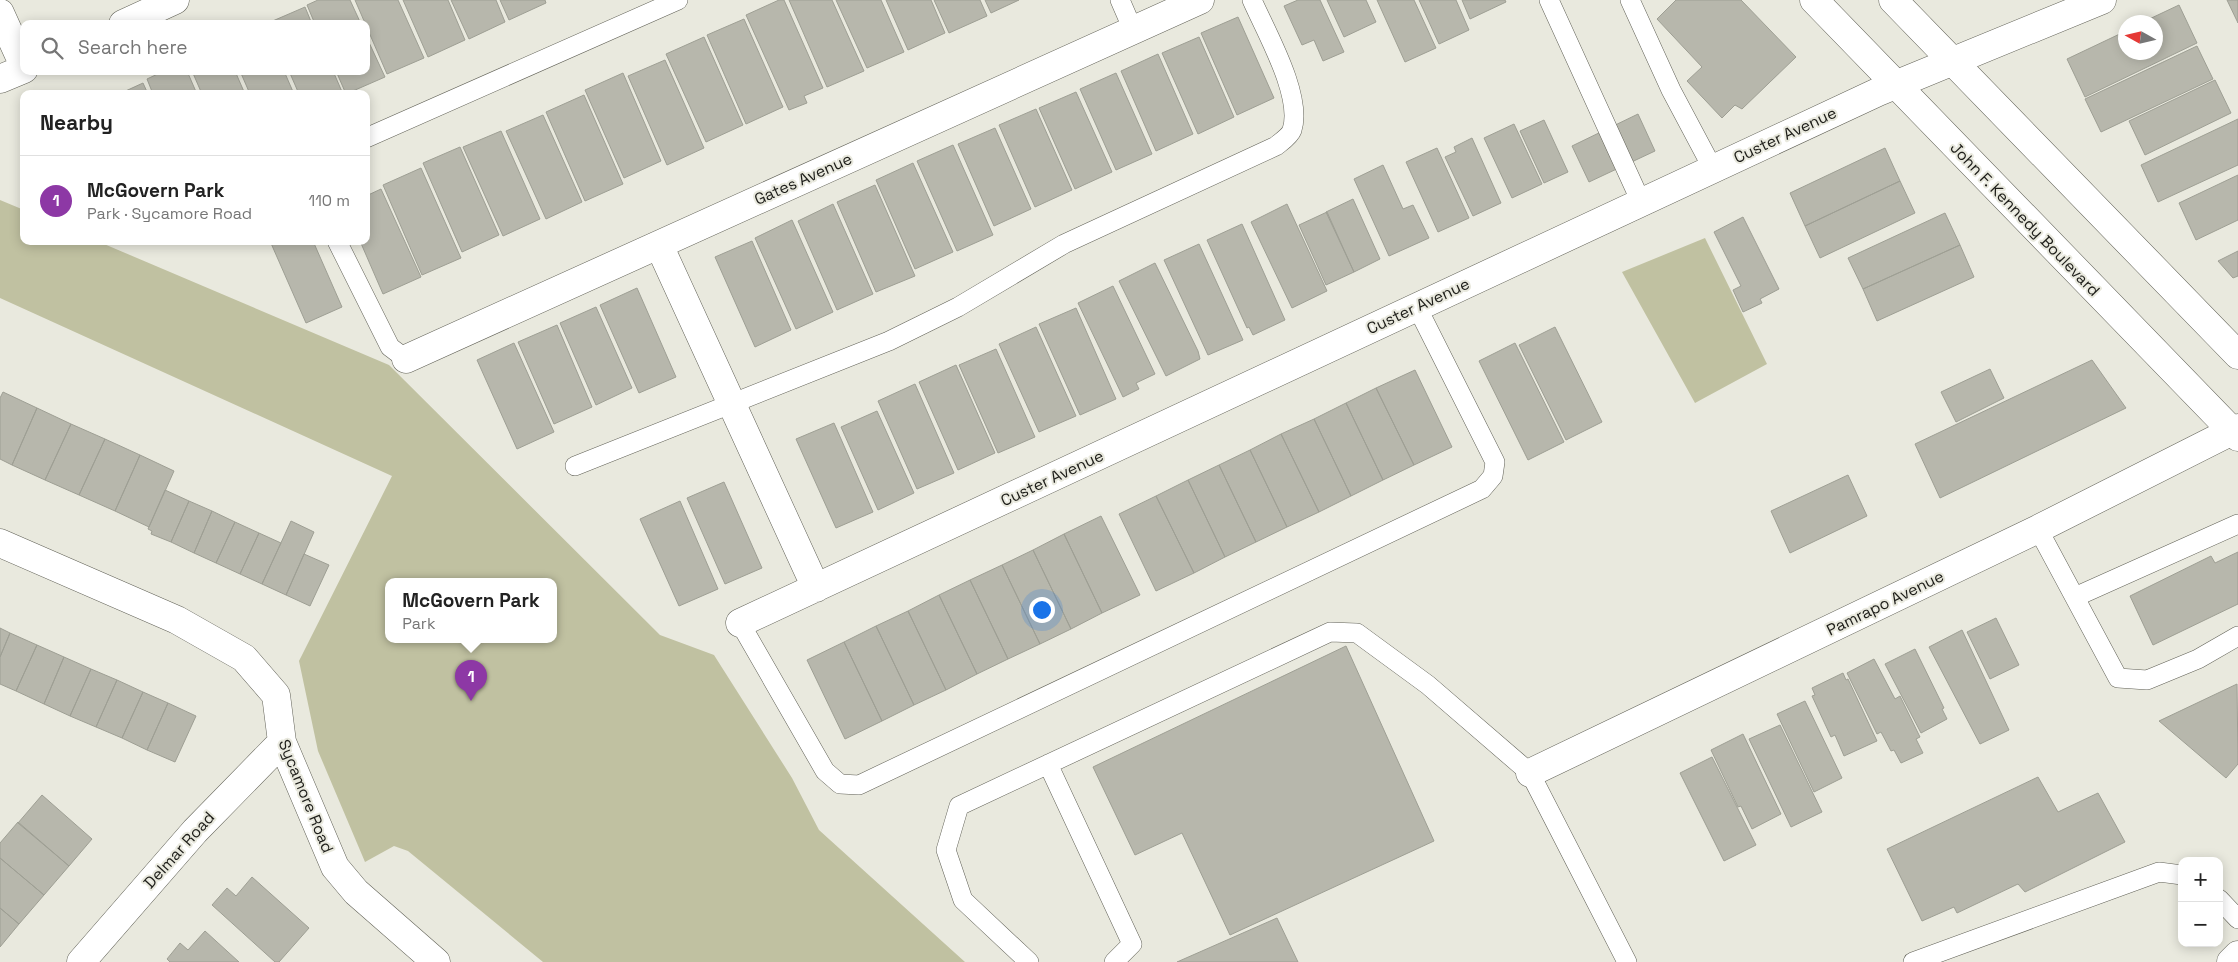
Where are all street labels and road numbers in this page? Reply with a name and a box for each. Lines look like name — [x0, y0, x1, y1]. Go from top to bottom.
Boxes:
street label: Custer Avenue — [1730, 102, 1840, 168]
street label: John F. Kennedy Boulevard — [1946, 137, 2104, 301]
street label: Gates Avenue — [751, 148, 855, 210]
street label: Custer Avenue — [1363, 273, 1473, 339]
street label: Custer Avenue — [997, 445, 1107, 511]
street label: Pamrapo Avenue — [1823, 566, 1947, 640]
street label: Sycamore Road — [274, 736, 338, 856]
street label: Delmar Road — [139, 807, 219, 893]

